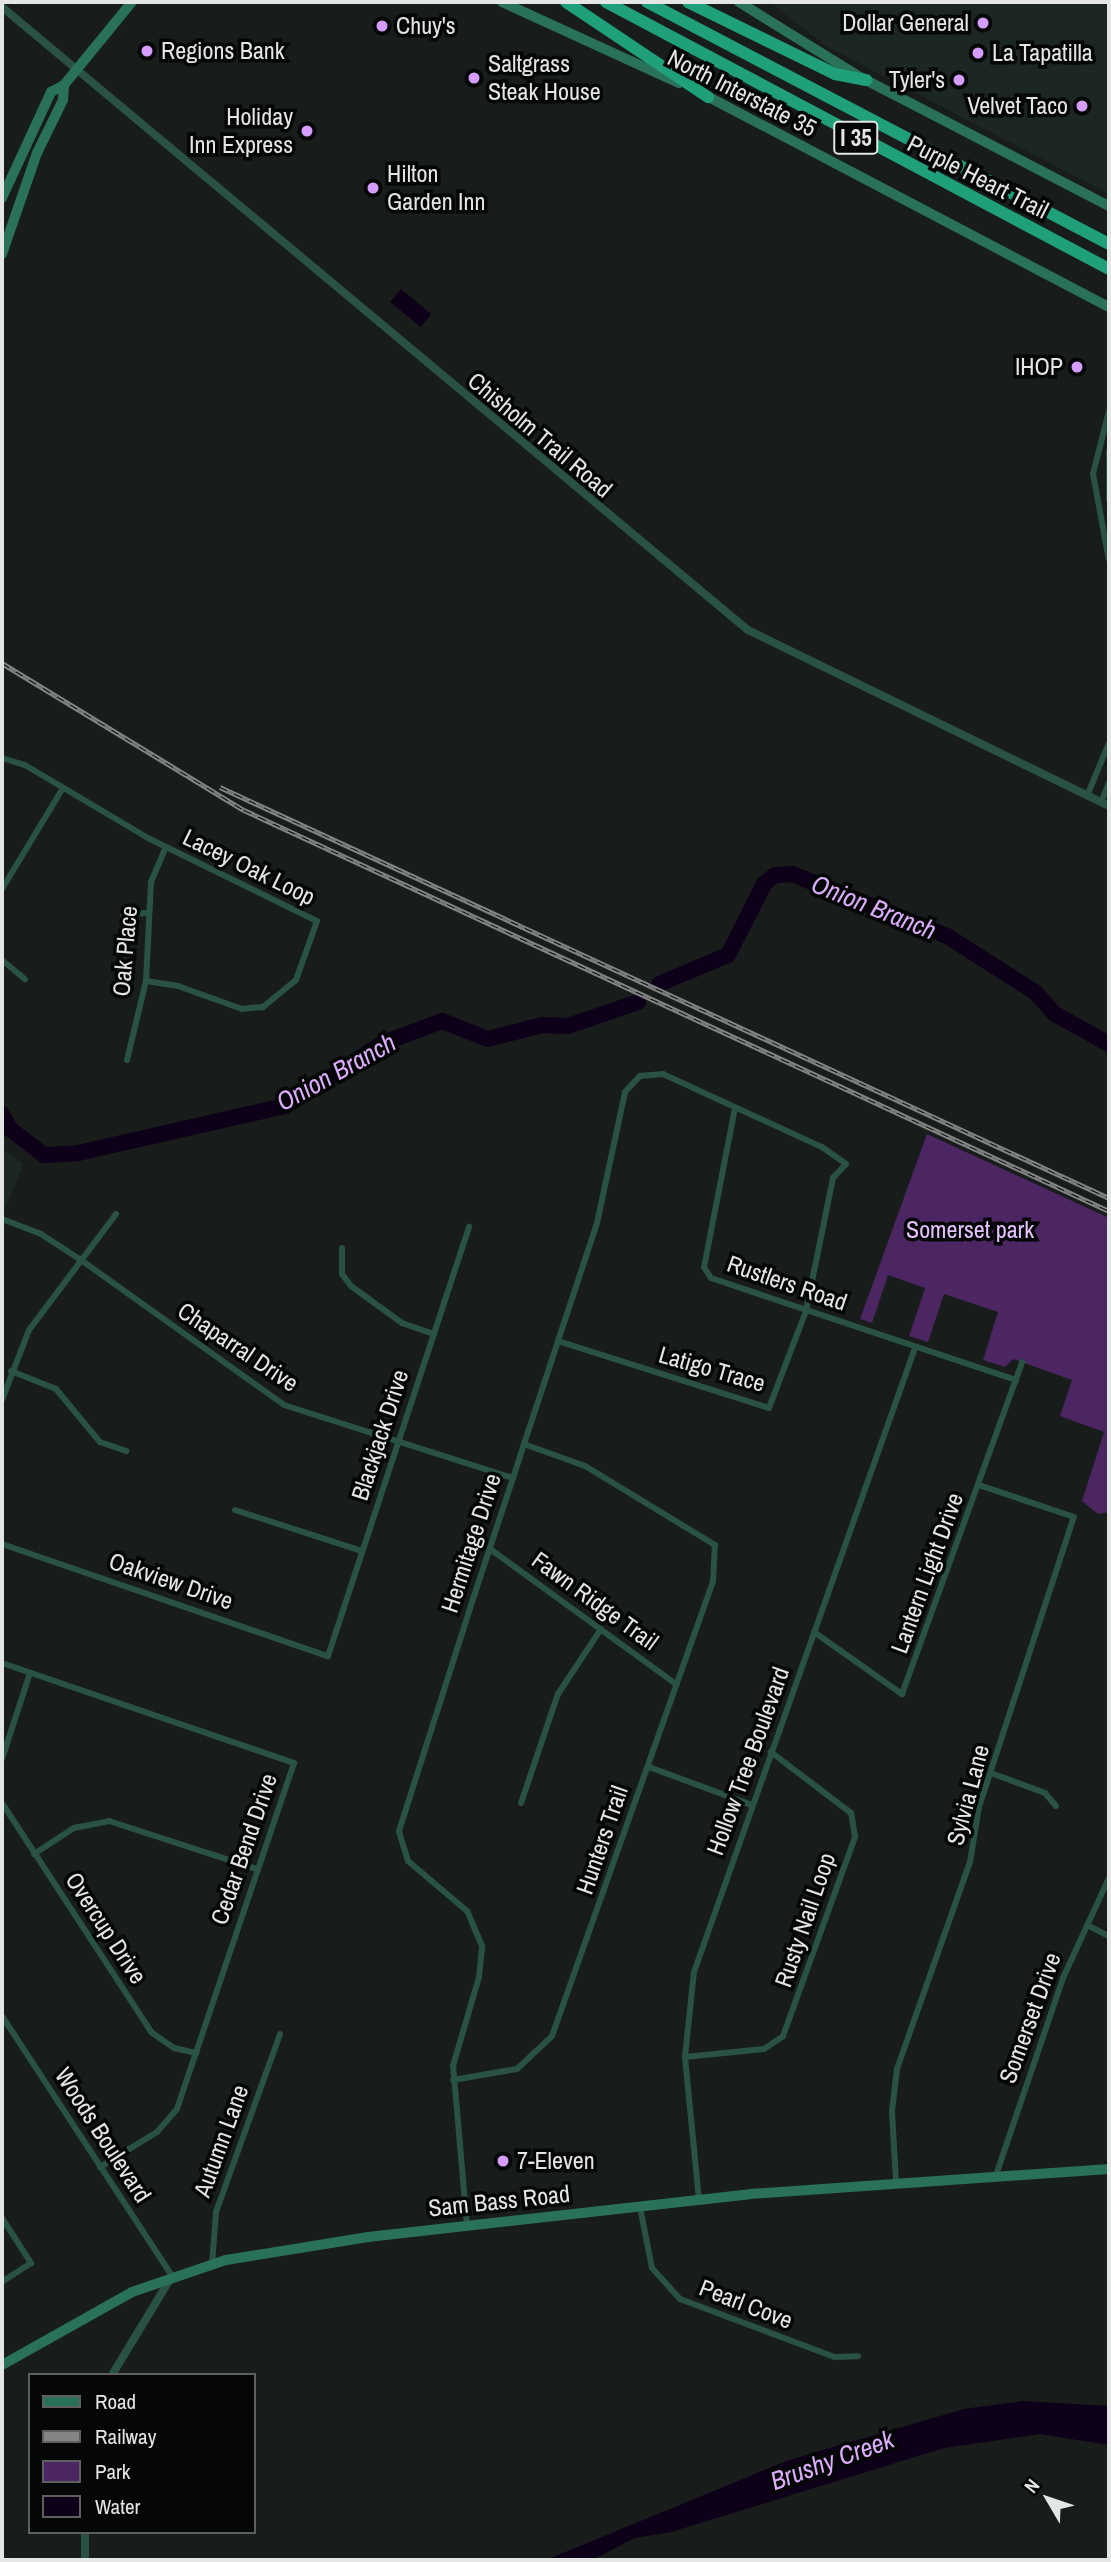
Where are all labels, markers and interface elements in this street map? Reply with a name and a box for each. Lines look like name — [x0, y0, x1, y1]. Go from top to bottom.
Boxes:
place label: Dollar General — [842, 9, 969, 37]
place label: Chuy's — [396, 12, 456, 40]
marker: Dollar General — [975, 15, 991, 31]
marker: Chuy's — [374, 18, 390, 34]
place label: Regions Bank — [161, 37, 285, 65]
place label: La Tapatilla — [992, 39, 1093, 67]
marker: Regions Bank — [139, 43, 155, 59]
street label: North Interstate 35 — [663, 43, 821, 143]
marker: La Tapatilla — [970, 45, 986, 61]
place label: Saltgrass Steak House — [488, 50, 601, 106]
place label: Tyler's — [889, 66, 945, 94]
marker: Saltgrass Steak House — [466, 70, 482, 86]
marker: Tyler's — [951, 72, 967, 88]
place label: Velvet Taco — [967, 92, 1068, 120]
marker: Velvet Taco — [1074, 98, 1090, 114]
place label: Holiday Inn Express — [189, 103, 293, 159]
road number: I 35 — [833, 119, 879, 158]
marker: Holiday Inn Express — [299, 123, 315, 139]
street label: Purple Heart Trail — [903, 129, 1053, 225]
place label: Hilton Garden Inn — [387, 160, 485, 216]
marker: Hilton Garden Inn — [365, 180, 381, 196]
place label: IHOP — [1015, 353, 1063, 381]
marker: IHOP — [1069, 359, 1085, 375]
street label: Chisholm Trail Road — [462, 366, 618, 504]
street label: Lacey Oak Loop — [178, 823, 320, 911]
water label: Onion Branch — [807, 868, 941, 946]
street label: Oak Place — [107, 905, 143, 997]
water label: Onion Branch — [271, 1026, 401, 1118]
park label: Somerset park — [906, 1216, 1034, 1244]
street label: Rustlers Road — [723, 1249, 851, 1317]
street label: Chaparral Drive — [172, 1296, 304, 1398]
street label: Latigo Trace — [655, 1340, 769, 1398]
street label: Blackjack Drive — [345, 1366, 415, 1504]
street label: Hermitage Drive — [435, 1470, 507, 1616]
street label: Lantern Light Drive — [885, 1489, 969, 1657]
street label: Fawn Ridge Trail — [526, 1545, 664, 1657]
street label: Oakview Drive — [105, 1546, 237, 1616]
street label: Hollow Tree Boulevard — [701, 1663, 795, 1859]
street label: Sylvia Lane — [941, 1742, 995, 1848]
street label: Cedar Bend Drive — [205, 1770, 283, 1928]
street label: Hunters Trail — [570, 1782, 634, 1898]
street label: Rusty Nail Loop — [769, 1849, 841, 1991]
street label: Overcup Drive — [59, 1867, 153, 1989]
street label: Somerset Drive — [993, 1949, 1067, 2087]
street label: Woods Boulevard — [49, 2062, 157, 2208]
street label: Autumn Lane — [187, 2081, 255, 2201]
place label: 7-Eleven — [517, 2147, 595, 2175]
marker: 7-Eleven — [495, 2153, 511, 2169]
street label: Sam Bass Road — [427, 2179, 571, 2223]
street label: Pearl Cove — [695, 2273, 797, 2335]
legend — [28, 2373, 256, 2534]
text: Road — [95, 2387, 136, 2416]
text: Railway — [95, 2422, 156, 2451]
water label: Brushy Creek — [766, 2423, 898, 2497]
text: Park — [95, 2457, 130, 2486]
north arrow — [1013, 2464, 1083, 2534]
text: N — [1018, 2473, 1045, 2498]
text: Water — [95, 2492, 140, 2521]

